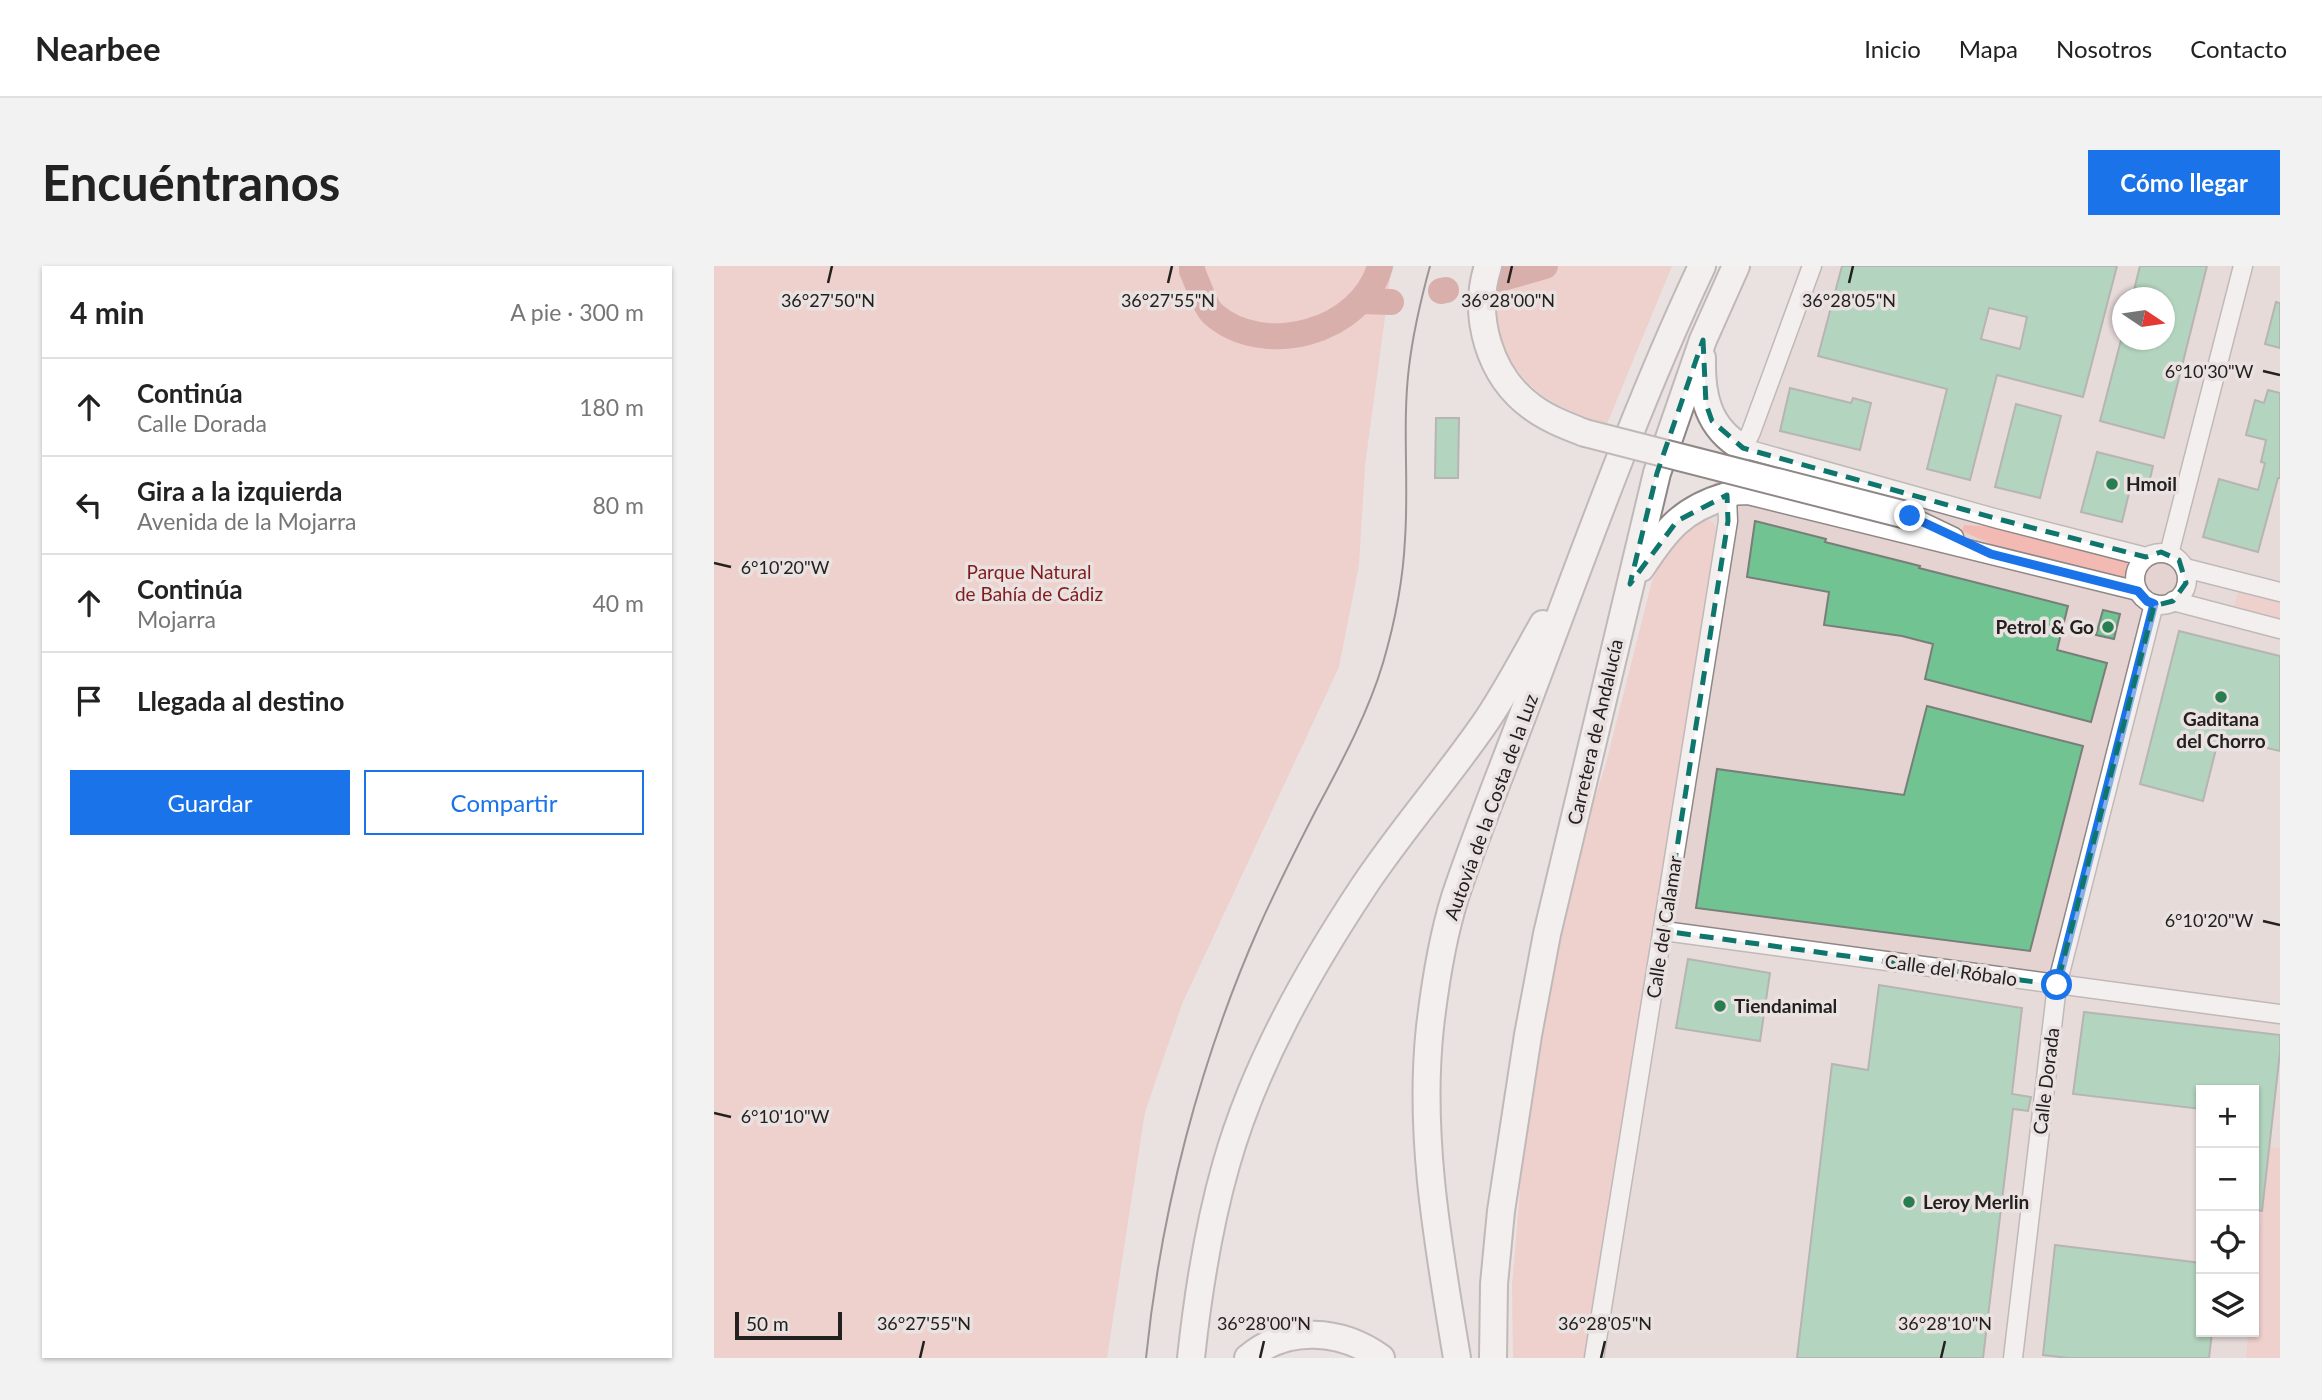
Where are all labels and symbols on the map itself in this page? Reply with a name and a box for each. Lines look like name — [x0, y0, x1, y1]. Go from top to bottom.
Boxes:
north arrow — [2112, 287, 2175, 350]
text: 36°27'50"N — [781, 289, 875, 311]
text: 36°27'55"N — [1121, 289, 1215, 311]
text: 36°28'00"N — [1461, 289, 1555, 311]
text: 36°28'05"N — [1802, 289, 1896, 311]
text: 6°10'30"W — [2165, 360, 2254, 382]
place label: Hmoil — [2126, 472, 2177, 495]
marker: Hmoil — [2104, 476, 2120, 492]
route end — [1894, 500, 1925, 531]
text: 6°10'20"W — [741, 556, 830, 578]
park label: Parque Natural de Bahía de Cádiz — [955, 560, 1103, 605]
place label: Petrol & Go — [1996, 615, 2094, 638]
marker: Petrol & Go — [2100, 619, 2116, 635]
street label: Carretera de Andalucía — [1562, 637, 1627, 827]
marker: Gaditana del Chorro — [2213, 689, 2229, 705]
street label: Autovía de la Costa de la Luz — [1439, 691, 1542, 923]
place label: Gaditana del Chorro — [2176, 707, 2266, 752]
street label: Calle del Calamar — [1641, 854, 1686, 1000]
text: 6°10'20"W — [2165, 909, 2254, 931]
street label: Calle del Róbalo — [1883, 949, 2019, 990]
route start — [2041, 969, 2072, 1000]
place label: Tiendanimal — [1734, 994, 1837, 1017]
marker: Tiendanimal — [1712, 998, 1728, 1014]
street label: Calle Dorada — [2028, 1026, 2063, 1136]
text: 6°10'10"W — [741, 1105, 830, 1127]
place label: Leroy Merlin — [1923, 1190, 2029, 1213]
marker: Leroy Merlin — [1901, 1194, 1917, 1210]
scale bar — [735, 1309, 842, 1341]
text: 36°27'55"N — [877, 1312, 971, 1334]
text: 36°28'00"N — [1217, 1312, 1311, 1334]
text: 36°28'05"N — [1558, 1312, 1652, 1334]
text: 36°28'10"N — [1898, 1312, 1992, 1334]

